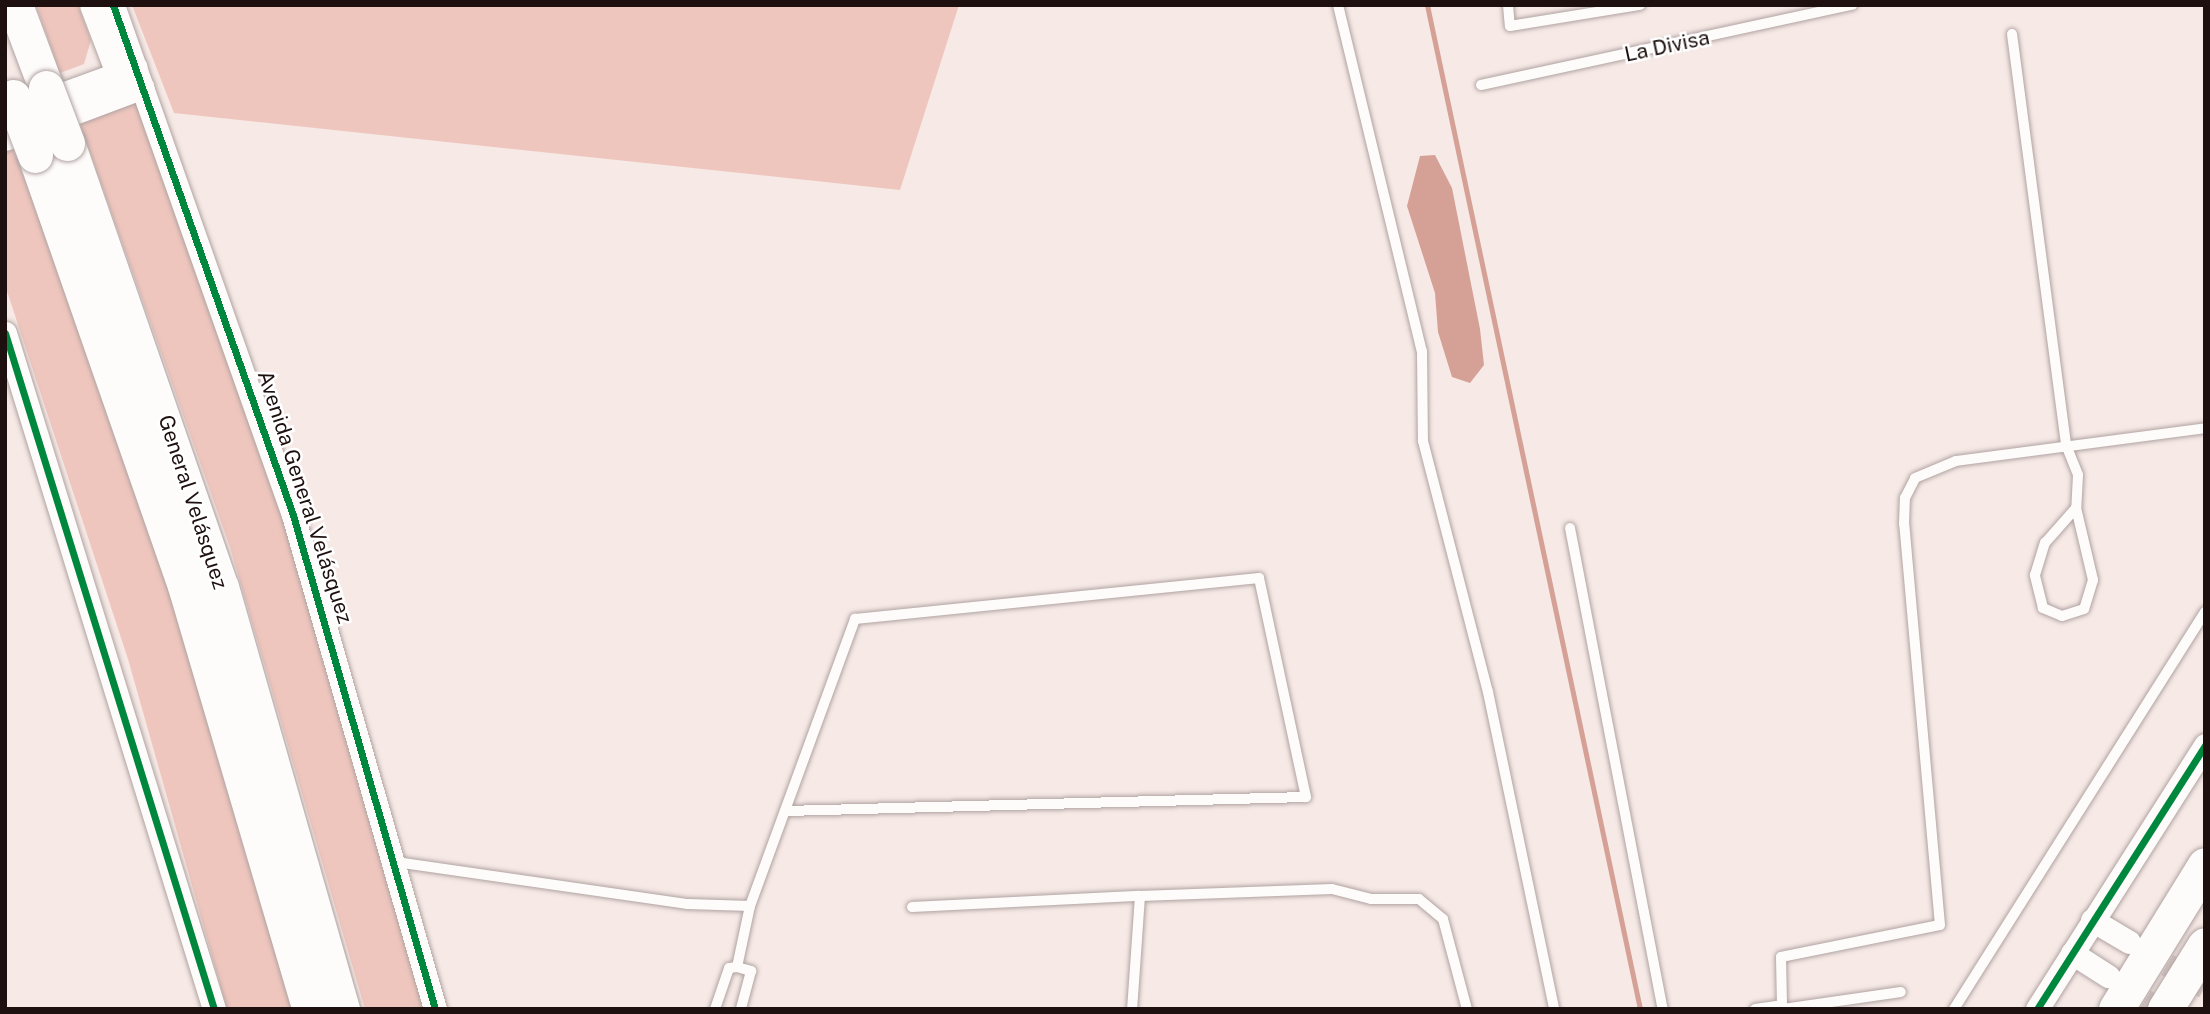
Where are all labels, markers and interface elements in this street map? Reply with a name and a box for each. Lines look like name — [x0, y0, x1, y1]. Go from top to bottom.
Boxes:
street label: La Divisa — [1622, 25, 1712, 67]
street label: Avenida General Velásquez — [252, 367, 358, 627]
street label: General Velásquez — [153, 412, 233, 592]

